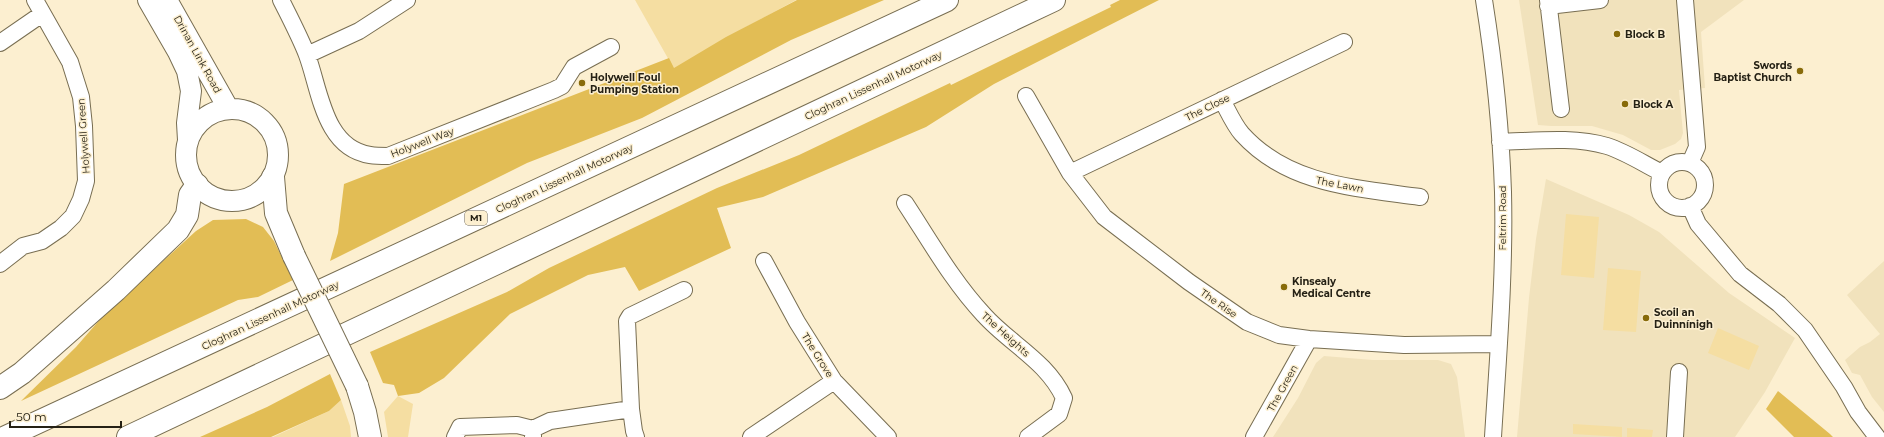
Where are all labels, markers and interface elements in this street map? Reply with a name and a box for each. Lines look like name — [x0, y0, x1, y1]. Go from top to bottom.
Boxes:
street label: Drinan Link Road — [171, 13, 224, 95]
place label: Block B — [1625, 28, 1665, 41]
marker: Block B — [1612, 29, 1622, 39]
street label: Cloghran Lissenhall Motorway — [802, 48, 945, 123]
place label: Swords Baptist Church — [1713, 59, 1793, 84]
marker: Swords Baptist Church — [1795, 66, 1805, 76]
place label: Holywell Foul Pumping Station — [590, 71, 679, 96]
marker: Holywell Foul Pumping Station — [577, 78, 587, 88]
street label: The Close — [1183, 91, 1232, 124]
street label: Holywell Green — [74, 98, 93, 174]
place label: Block A — [1633, 98, 1673, 111]
marker: Block A — [1620, 99, 1630, 109]
street label: Holywell Way — [389, 124, 456, 161]
street label: Cloghran Lissenhall Motorway — [493, 141, 636, 216]
street label: The Lawn — [1315, 173, 1365, 195]
street label: Feltrim Road — [1496, 186, 1509, 250]
road number: M1 — [465, 211, 487, 225]
place label: Kinsealy Medical Centre — [1292, 275, 1371, 300]
street label: Cloghran Lissenhall Motorway — [199, 278, 342, 353]
marker: Kinsealy Medical Centre — [1279, 282, 1289, 292]
street label: The Rise — [1198, 286, 1240, 321]
place label: Scoil an Duinnínigh — [1654, 306, 1713, 331]
street label: The Heights — [979, 309, 1033, 360]
marker: Scoil an Duinnínigh — [1641, 313, 1651, 323]
street label: The Grove — [799, 331, 836, 380]
street label: The Green — [1264, 363, 1301, 414]
scale bar — [10, 403, 121, 429]
text: 50 m — [16, 409, 47, 424]

